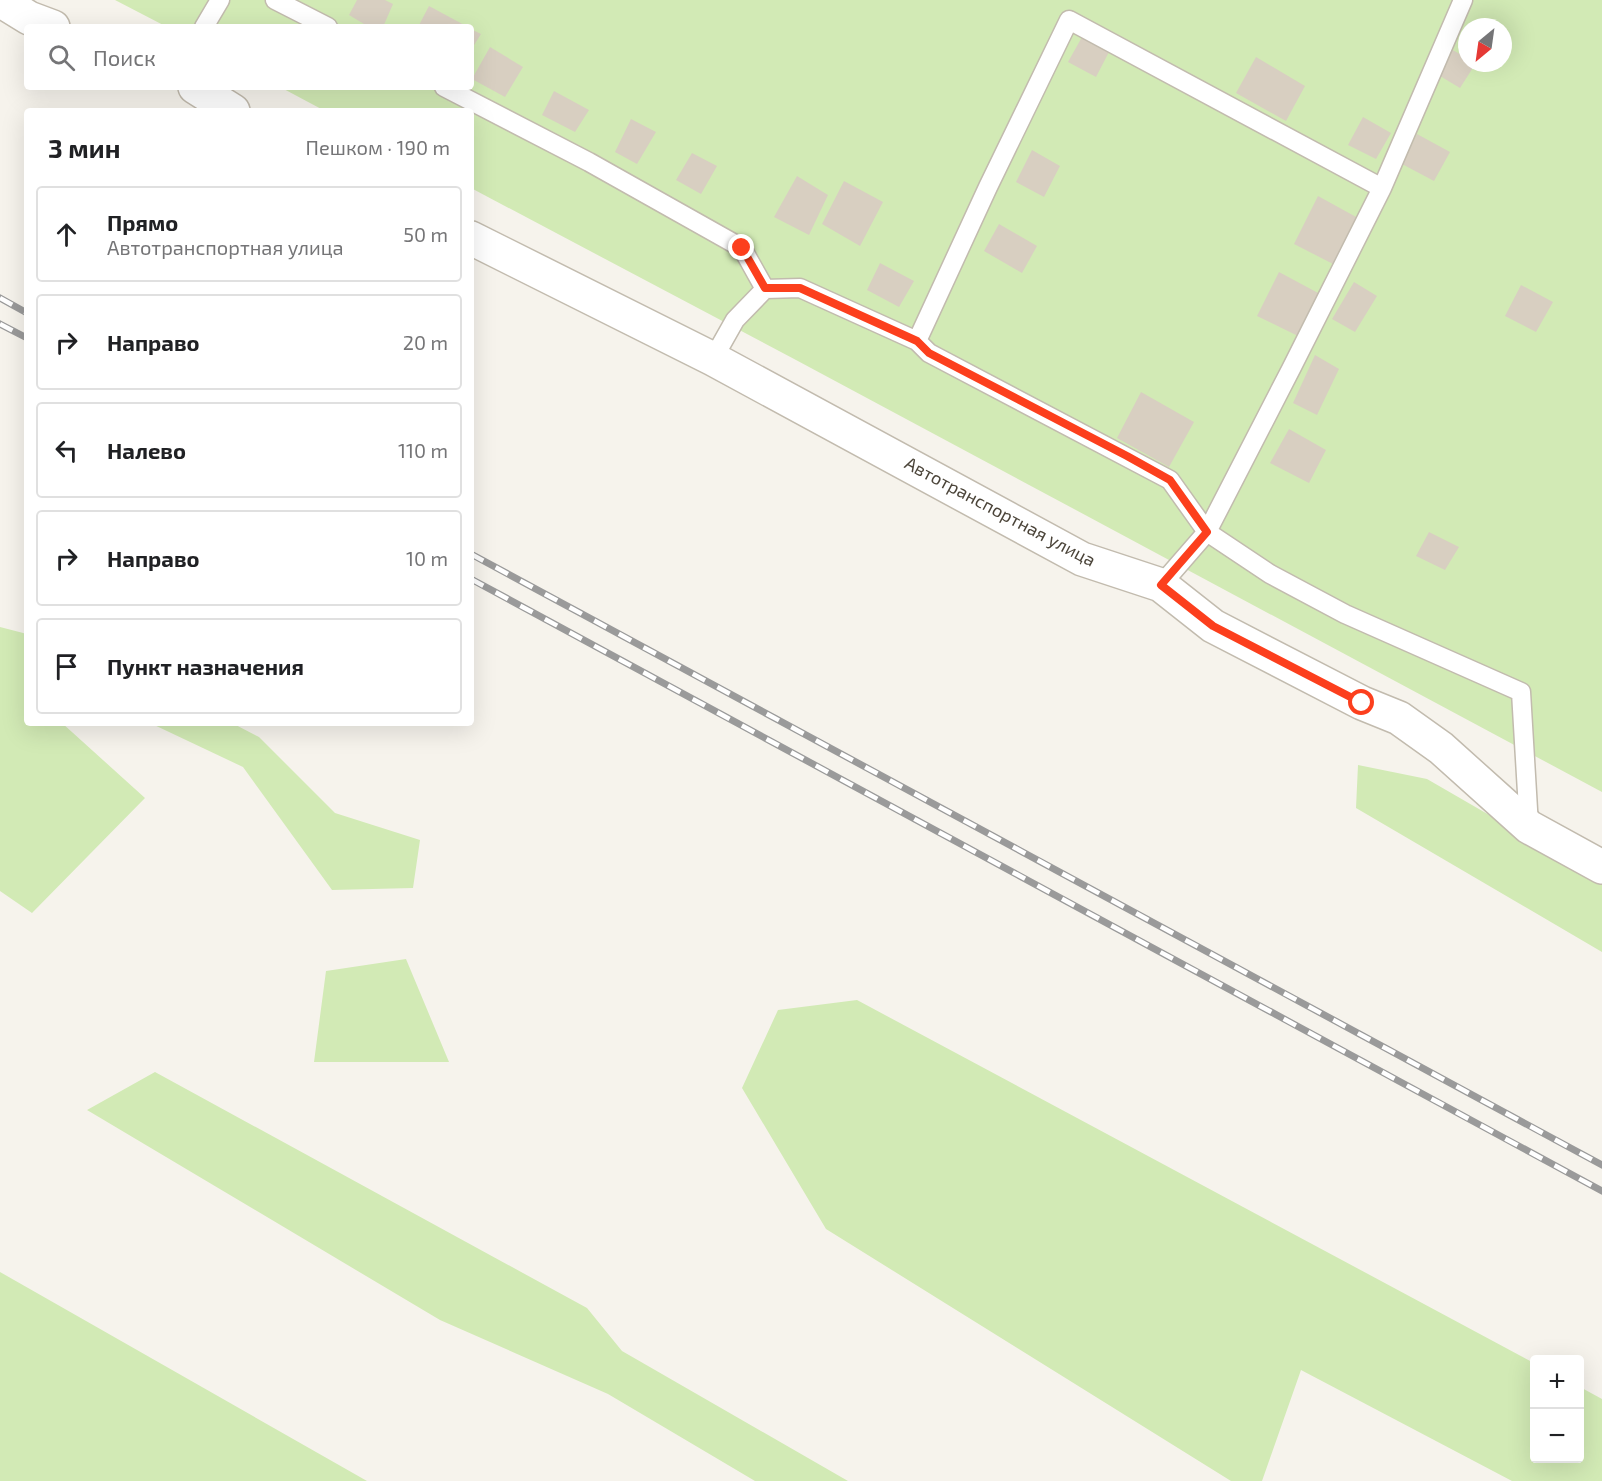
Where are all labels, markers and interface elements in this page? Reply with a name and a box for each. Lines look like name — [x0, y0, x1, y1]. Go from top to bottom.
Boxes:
north arrow — [1458, 18, 1512, 72]
search box — [24, 24, 474, 90]
icon: search — [45, 41, 78, 74]
text: Поиск — [93, 44, 156, 70]
text: 3 мин — [48, 132, 120, 163]
text: Пешком · 190 m — [306, 135, 450, 159]
text: Прямо — [107, 209, 178, 235]
icon: ahead — [50, 218, 83, 251]
text: 50 m — [403, 222, 448, 246]
route end — [728, 234, 754, 260]
text: Автотранспортная улица — [107, 235, 344, 259]
icon: right — [50, 326, 83, 359]
text: Направо — [107, 329, 200, 355]
text: 20 m — [403, 330, 448, 354]
icon: left — [50, 434, 83, 467]
text: Налево — [107, 437, 186, 463]
text: 110 m — [398, 438, 448, 462]
street label: Автотранспортная улица — [901, 451, 1100, 571]
icon: right — [50, 542, 83, 575]
text: Направо — [107, 545, 200, 571]
text: 10 m — [406, 546, 448, 570]
icon: arrive — [50, 650, 83, 683]
text: Пункт назначения — [107, 653, 304, 679]
route start — [1348, 689, 1374, 715]
map controls — [1530, 1355, 1584, 1463]
button: + — [1530, 1355, 1584, 1409]
button: − — [1530, 1409, 1584, 1463]

